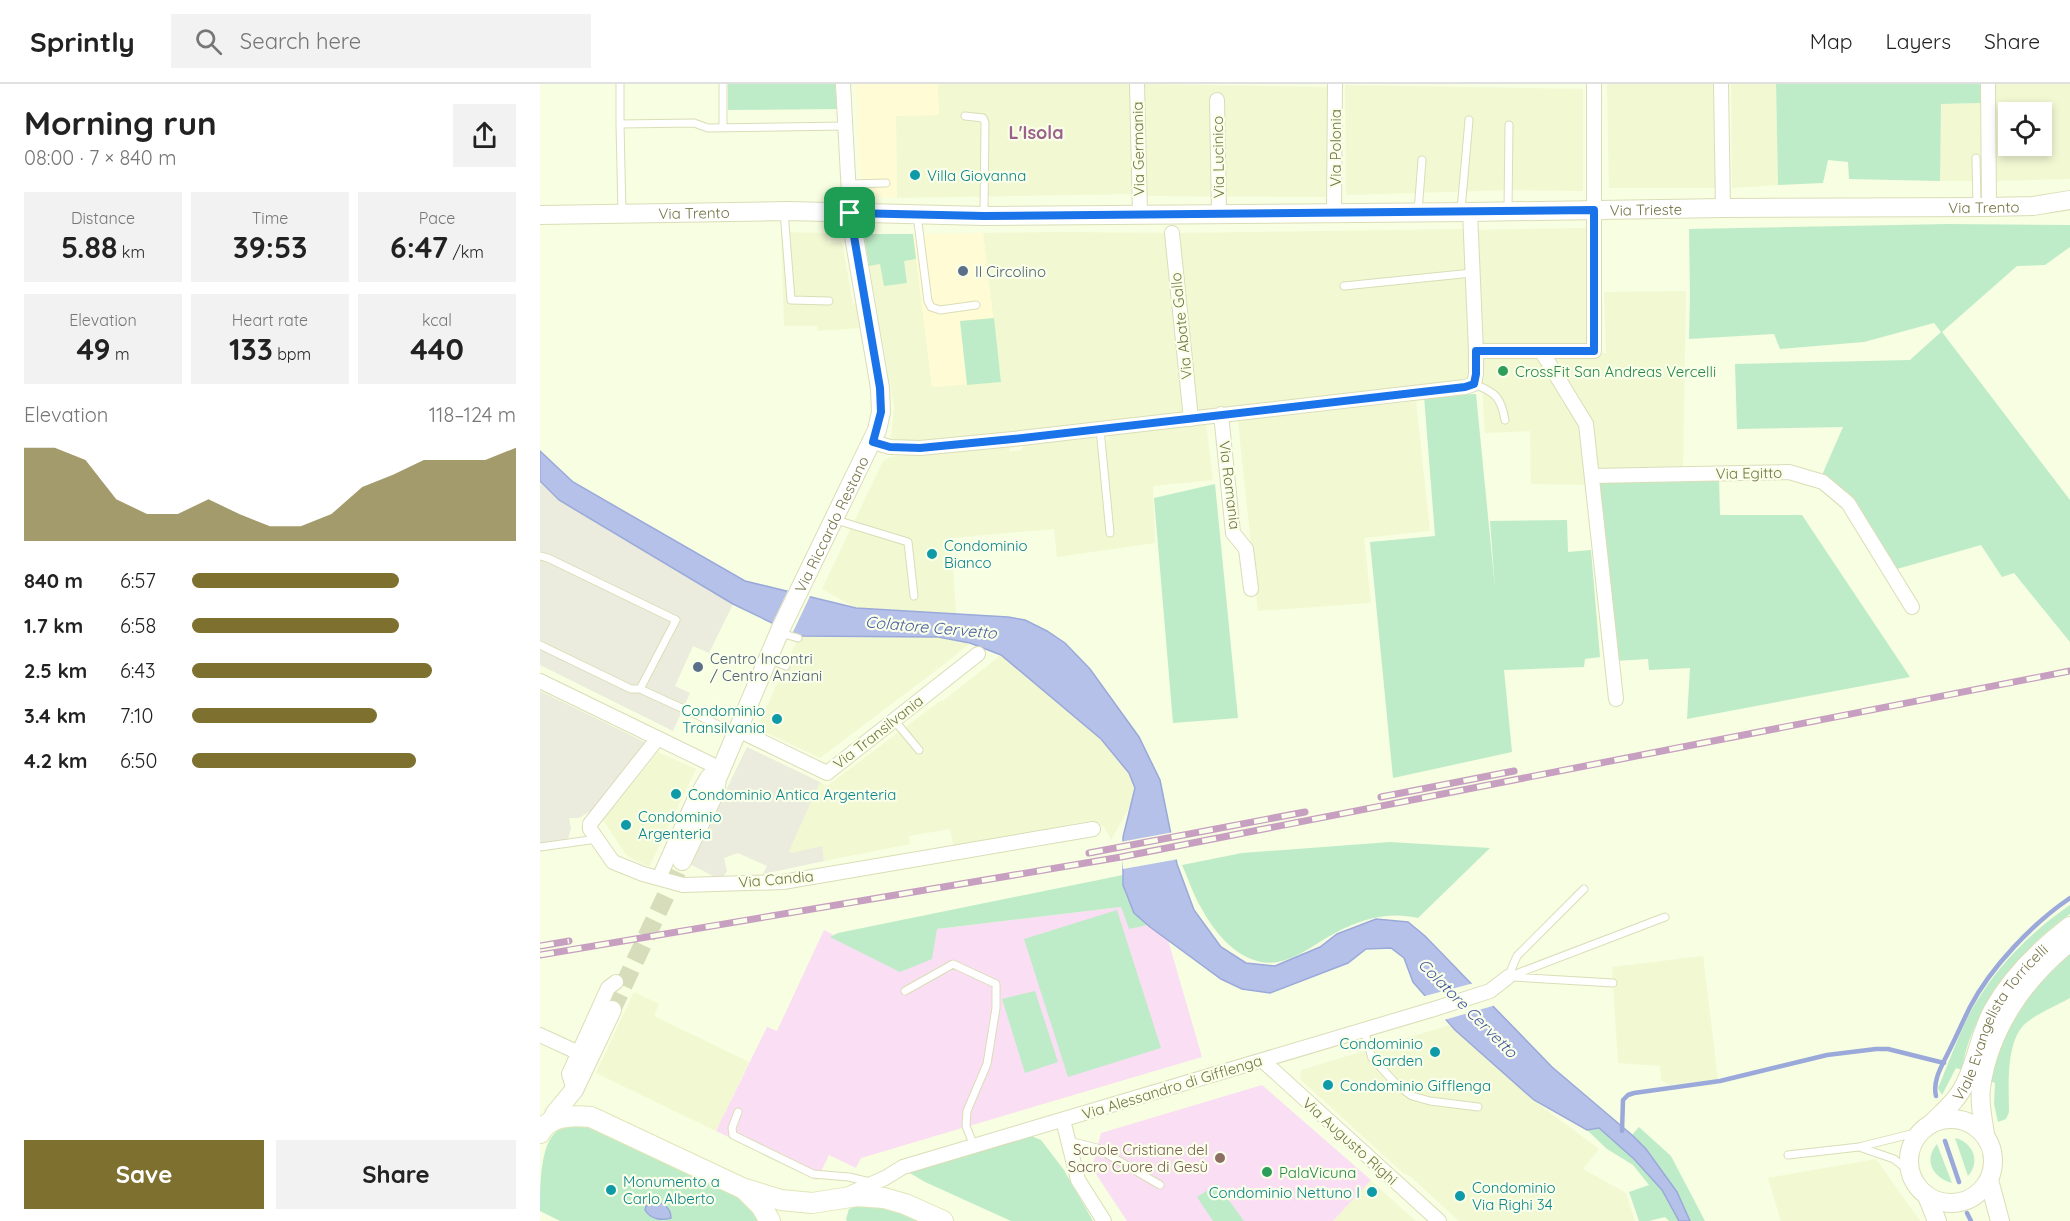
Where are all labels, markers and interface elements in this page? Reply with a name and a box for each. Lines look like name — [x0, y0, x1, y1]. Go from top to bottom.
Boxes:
search box — [171, 14, 591, 68]
text: Sprintly — [30, 24, 135, 59]
icon: search — [192, 25, 225, 58]
text: Search here — [240, 27, 361, 55]
text: Map — [1810, 28, 1853, 54]
text: Layers — [1886, 28, 1951, 54]
text: Share — [1984, 28, 2040, 54]
street label: Via Germania — [1128, 101, 1148, 197]
text: Morning run — [24, 102, 217, 143]
map controls — [1998, 102, 2052, 156]
button: locate — [1998, 102, 2052, 156]
button: share — [453, 104, 516, 167]
street label: Via Polonia — [1326, 109, 1345, 187]
street label: Via Lucinico — [1208, 116, 1228, 198]
district label: L'Isola — [1009, 121, 1063, 144]
text: 08:00 · 7 × 840 m — [24, 145, 176, 170]
place label: Villa Giovanna — [927, 166, 1026, 185]
marker: Villa Giovanna — [908, 168, 922, 182]
pin — [824, 187, 875, 238]
icon: arrive — [833, 196, 866, 229]
street label: Via Trento — [1948, 197, 2020, 217]
street label: Via Trieste — [1609, 199, 1682, 219]
street label: Via Trento — [658, 202, 730, 223]
text: Distance — [71, 208, 135, 228]
text: Time — [252, 208, 288, 228]
text: Pace — [419, 208, 455, 228]
text: 5.88 — [61, 228, 117, 266]
text: 39:53 — [233, 228, 307, 266]
text: 6:47 — [390, 228, 448, 266]
text: km — [117, 242, 145, 262]
text: /km — [448, 242, 484, 262]
place label: Il Circolino — [975, 262, 1046, 281]
marker: Il Circolino — [956, 264, 970, 278]
street label: Via Abate Gallo — [1166, 272, 1196, 380]
text: Elevation — [69, 310, 137, 330]
text: Heart rate — [232, 310, 308, 330]
text: kcal — [422, 310, 452, 330]
text: 49 — [76, 330, 111, 368]
text: 133 — [229, 330, 273, 368]
text: 440 — [410, 330, 464, 368]
text: m — [111, 344, 130, 364]
text: bpm — [273, 344, 311, 364]
place label: CrossFit San Andreas Vercelli — [1515, 362, 1716, 381]
marker: CrossFit San Andreas Vercelli — [1496, 364, 1510, 378]
text: Elevation — [24, 402, 108, 427]
text: 118–124 m — [429, 402, 516, 427]
street label: Via Romania — [1215, 440, 1245, 530]
street label: Via Riccardo Restano — [790, 453, 872, 596]
street label: Via Egitto — [1716, 463, 1782, 483]
place label: Condominio Bianco — [944, 536, 1028, 572]
marker: Condominio Bianco — [925, 547, 939, 561]
text: 840 m — [24, 568, 83, 593]
text: 6:57 — [120, 568, 156, 593]
water label: Colatore Cervetto — [864, 611, 999, 643]
text: 1.7 km — [24, 613, 83, 638]
text: 6:58 — [120, 613, 156, 638]
place label: Centro Incontri / Centro Anziani — [710, 649, 822, 685]
text: 2.5 km — [24, 658, 87, 683]
text: 6:43 — [120, 658, 156, 683]
marker: Centro Incontri / Centro Anziani — [691, 660, 705, 674]
street label: Via Transilvania — [829, 691, 927, 773]
place label: Condominio Transilvania — [681, 701, 765, 737]
text: 3.4 km — [24, 703, 86, 728]
text: 7:10 — [120, 703, 153, 728]
marker: Condominio Transilvania — [770, 712, 784, 726]
text: 4.2 km — [24, 748, 88, 773]
text: 6:50 — [120, 748, 157, 773]
place label: Condominio Antica Argenteria — [688, 785, 896, 804]
marker: Condominio Antica Argenteria — [669, 787, 683, 801]
place label: Condominio Argenteria — [638, 807, 722, 843]
marker: Condominio Argenteria — [619, 818, 633, 832]
street label: Via Candia — [738, 866, 814, 892]
street label: Viale Evangelista Torricelli — [1948, 940, 2052, 1104]
water label: Colatore Cervetto — [1414, 954, 1523, 1063]
place label: Condominio Garden — [1339, 1034, 1423, 1070]
marker: Condominio Garden — [1428, 1045, 1442, 1059]
street label: Via Alessandro di Gifflenga — [1080, 1051, 1264, 1123]
place label: Condominio Gifflenga — [1340, 1076, 1491, 1095]
marker: Condominio Gifflenga — [1321, 1078, 1335, 1092]
street label: Via Augusto Righi — [1298, 1093, 1402, 1189]
button: Save — [24, 1140, 264, 1209]
button: Share — [276, 1140, 516, 1209]
place label: Scuole Cristiane del Sacro Cuore di Gesù — [1068, 1140, 1208, 1176]
marker: Scuole Cristiane del Sacro Cuore di Gesù — [1213, 1151, 1227, 1165]
place label: PalaVicuna — [1279, 1163, 1356, 1182]
marker: PalaVicuna — [1260, 1165, 1274, 1179]
place label: Monumento a Carlo Alberto — [623, 1172, 720, 1208]
place label: Condominio Via Righi 34 — [1472, 1178, 1556, 1214]
marker: Monumento a Carlo Alberto — [604, 1183, 618, 1197]
place label: Condominio Nettuno I — [1209, 1183, 1360, 1202]
marker: Condominio Nettuno I — [1365, 1185, 1379, 1199]
marker: Condominio Via Righi 34 — [1453, 1189, 1467, 1203]

